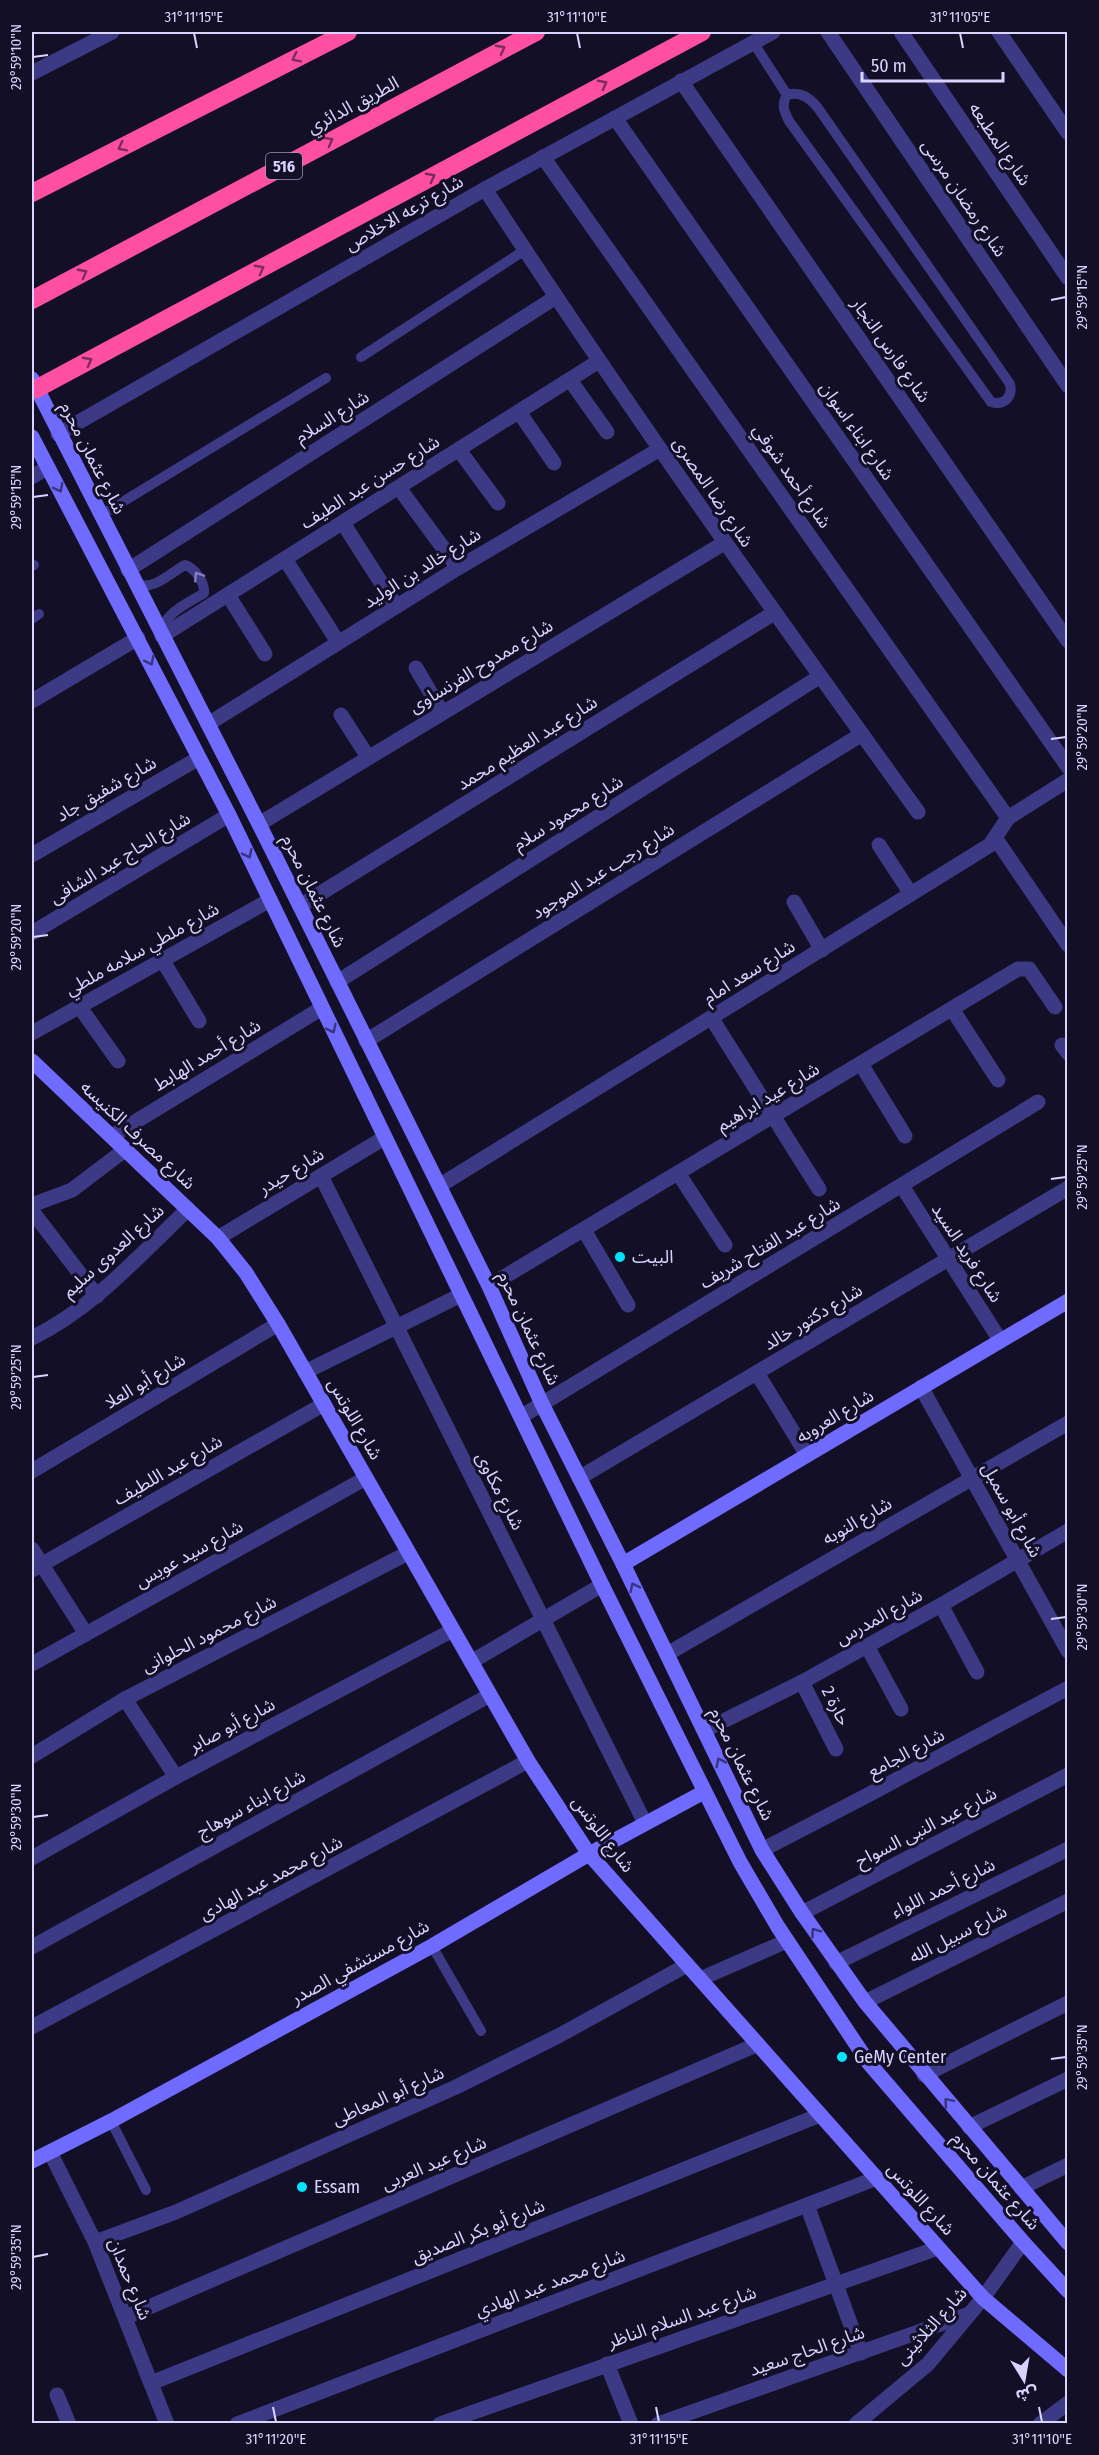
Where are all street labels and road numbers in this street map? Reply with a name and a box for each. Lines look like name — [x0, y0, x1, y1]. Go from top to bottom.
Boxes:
street label: الطريق الدائري — [303, 72, 404, 140]
street label: شارع المطبعه — [962, 98, 1036, 192]
street label: شارع رمضان مرسى — [914, 135, 1011, 263]
road number: 516 — [266, 153, 302, 179]
street label: شارع ترعه الاخلاص — [341, 170, 469, 258]
street label: شارع فارس النجار — [844, 292, 935, 408]
street label: شارع ابناء اسوان — [813, 378, 899, 486]
street label: شارع السلام — [291, 386, 375, 451]
street label: شارع عثمان محرم — [53, 398, 131, 519]
street label: شارع أحمد شوقي — [745, 419, 836, 534]
street label: شارع حسن عبد الطيف — [296, 430, 445, 536]
street label: شارع رضا المصرى — [666, 433, 758, 553]
street label: شارع خالد بن الوليد — [359, 523, 486, 615]
street label: شارع ممدوح الفرنساوى — [405, 614, 559, 720]
street label: شارع عبد العظيم محمد — [453, 691, 603, 798]
street label: شارع شفيق جاد — [52, 751, 162, 829]
street label: شارع محمود سلام — [509, 770, 629, 858]
street label: شارع الحاج عبد الشافى — [46, 807, 196, 911]
street label: شارع رجب عبد الموجود — [528, 818, 680, 926]
street label: شارع عثمان محرم — [274, 831, 351, 953]
street label: شارع ملطي سلامه ملطي — [61, 898, 224, 1003]
street label: شارع سعد امام — [699, 935, 801, 1012]
street label: شارع أحمد الهابط — [149, 1014, 266, 1098]
street label: شارع عيد ابراهيم — [713, 1058, 825, 1139]
street label: شارع مصرف الكنيسه — [74, 1076, 200, 1196]
street label: شارع حيدر — [253, 1143, 329, 1202]
street label: شارع عبد الفتاح شريف — [696, 1192, 846, 1296]
street label: شارع العدوى سليم — [58, 1199, 170, 1305]
street label: شارع فريد السيد — [924, 1199, 1007, 1308]
street label: شارع عثمان محرم — [490, 1267, 565, 1390]
street label: شارع دكتور خالد — [760, 1279, 868, 1358]
street label: شارع أبو العلا — [101, 1348, 191, 1416]
street label: شارع اللوتس — [320, 1374, 387, 1465]
street label: شارع العروبه — [792, 1384, 879, 1450]
street label: شارع عبد اللطيف — [110, 1430, 228, 1513]
street label: شارع مكاوى — [468, 1448, 529, 1535]
street label: شارع أبو سمبل — [974, 1459, 1047, 1563]
street label: شارع النوبه — [818, 1492, 897, 1552]
street label: شارع سيد عويس — [131, 1515, 248, 1595]
street label: شارع المدرس — [832, 1584, 928, 1653]
street label: شارع محمود الحلوانى — [138, 1590, 282, 1680]
street label: حارة 2 — [817, 1683, 855, 1729]
street label: شارع أبو صابر — [184, 1693, 280, 1760]
street label: شارع عثمان محرم — [702, 1704, 779, 1826]
street label: شارع الجامع — [864, 1724, 950, 1785]
street label: شارع ابناء سوهاج — [193, 1765, 311, 1846]
street label: شارع عبد النبى السواح — [852, 1782, 1002, 1875]
street label: شارع اللوتس — [565, 1791, 639, 1879]
street label: شارع محمد عبد الهادى — [196, 1831, 348, 1928]
street label: شارع أحمد اللواء — [887, 1853, 1000, 1925]
street label: شارع سبيل الله — [905, 1900, 1012, 1971]
street label: شارع مستشفي الصدر — [286, 1915, 434, 2012]
street label: شارع أبو المعاطى — [328, 2061, 449, 2133]
street label: شارع عثمان محرم — [945, 2127, 1045, 2237]
street label: شارع عيد العربى — [378, 2131, 491, 2198]
street label: شارع اللوتس — [880, 2158, 959, 2242]
street label: شارع أبو بكر الصديق — [408, 2194, 549, 2271]
street label: شارع حمدان — [101, 2235, 156, 2324]
street label: شارع محمد عبد الهادي — [472, 2244, 629, 2325]
street label: شارع عبد السلام الناظر — [604, 2281, 760, 2356]
street label: شارع الثلاثينى — [890, 2282, 974, 2372]
street label: شارع الحاج سعيد — [746, 2321, 869, 2384]

